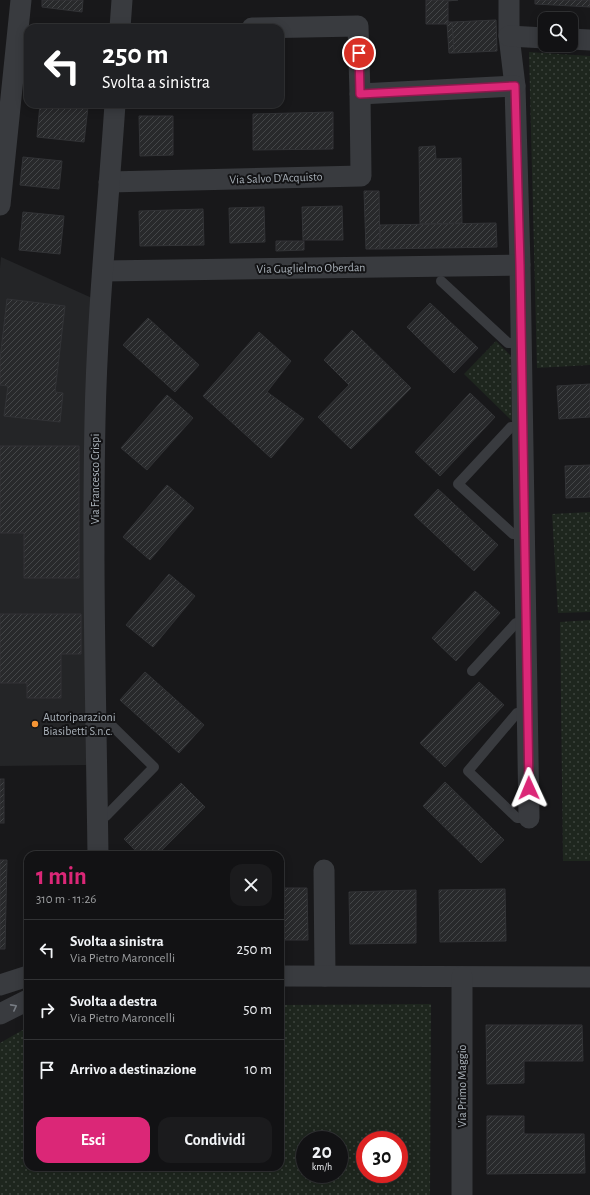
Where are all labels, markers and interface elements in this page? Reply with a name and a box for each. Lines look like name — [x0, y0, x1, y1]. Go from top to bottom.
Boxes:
map controls — [538, 12, 578, 52]
button: search — [538, 12, 578, 52]
pin — [342, 36, 376, 70]
icon: left — [36, 40, 88, 92]
text: 250 m — [102, 41, 169, 69]
icon: arrive — [348, 42, 370, 64]
text: Svolta a sinistra — [102, 74, 210, 92]
street label: Via Salvo D'Acquisto — [229, 170, 323, 186]
street label: Via Guglielmo Oberdan — [256, 261, 366, 275]
street label: Via Francesco Crispi — [89, 434, 101, 524]
place label: Autoriparazioni Biasibetti S.n.c. — [43, 711, 116, 737]
marker: Autoriparazioni Biasibetti S.n.c. — [30, 719, 40, 729]
position arrow — [508, 767, 550, 809]
button: close — [230, 864, 272, 906]
text: 1 min — [36, 865, 87, 889]
text: 310 m · 11:26 — [36, 893, 96, 906]
text: Svolta a sinistra — [70, 934, 164, 949]
icon: left — [36, 939, 58, 961]
text: 250 m — [237, 942, 272, 957]
text: Via Pietro Maroncelli — [70, 952, 175, 965]
text: Svolta a destra — [70, 994, 157, 1009]
icon: right — [36, 999, 58, 1021]
text: 50 m — [243, 1002, 272, 1017]
one-way arrow — [10, 1004, 17, 1012]
text: Via Pietro Maroncelli — [70, 1012, 175, 1025]
street label: Via Primo Maggio — [456, 1044, 468, 1127]
icon: arrive — [36, 1059, 58, 1081]
text: Arrivo a destinazione — [70, 1062, 196, 1077]
text: 10 m — [244, 1062, 272, 1077]
button: Esci — [36, 1117, 150, 1163]
button: Condividi — [158, 1117, 272, 1163]
speed limit sign: 30 — [356, 1131, 408, 1183]
text: 20 — [312, 1142, 332, 1162]
text: km/h — [312, 1162, 332, 1172]

